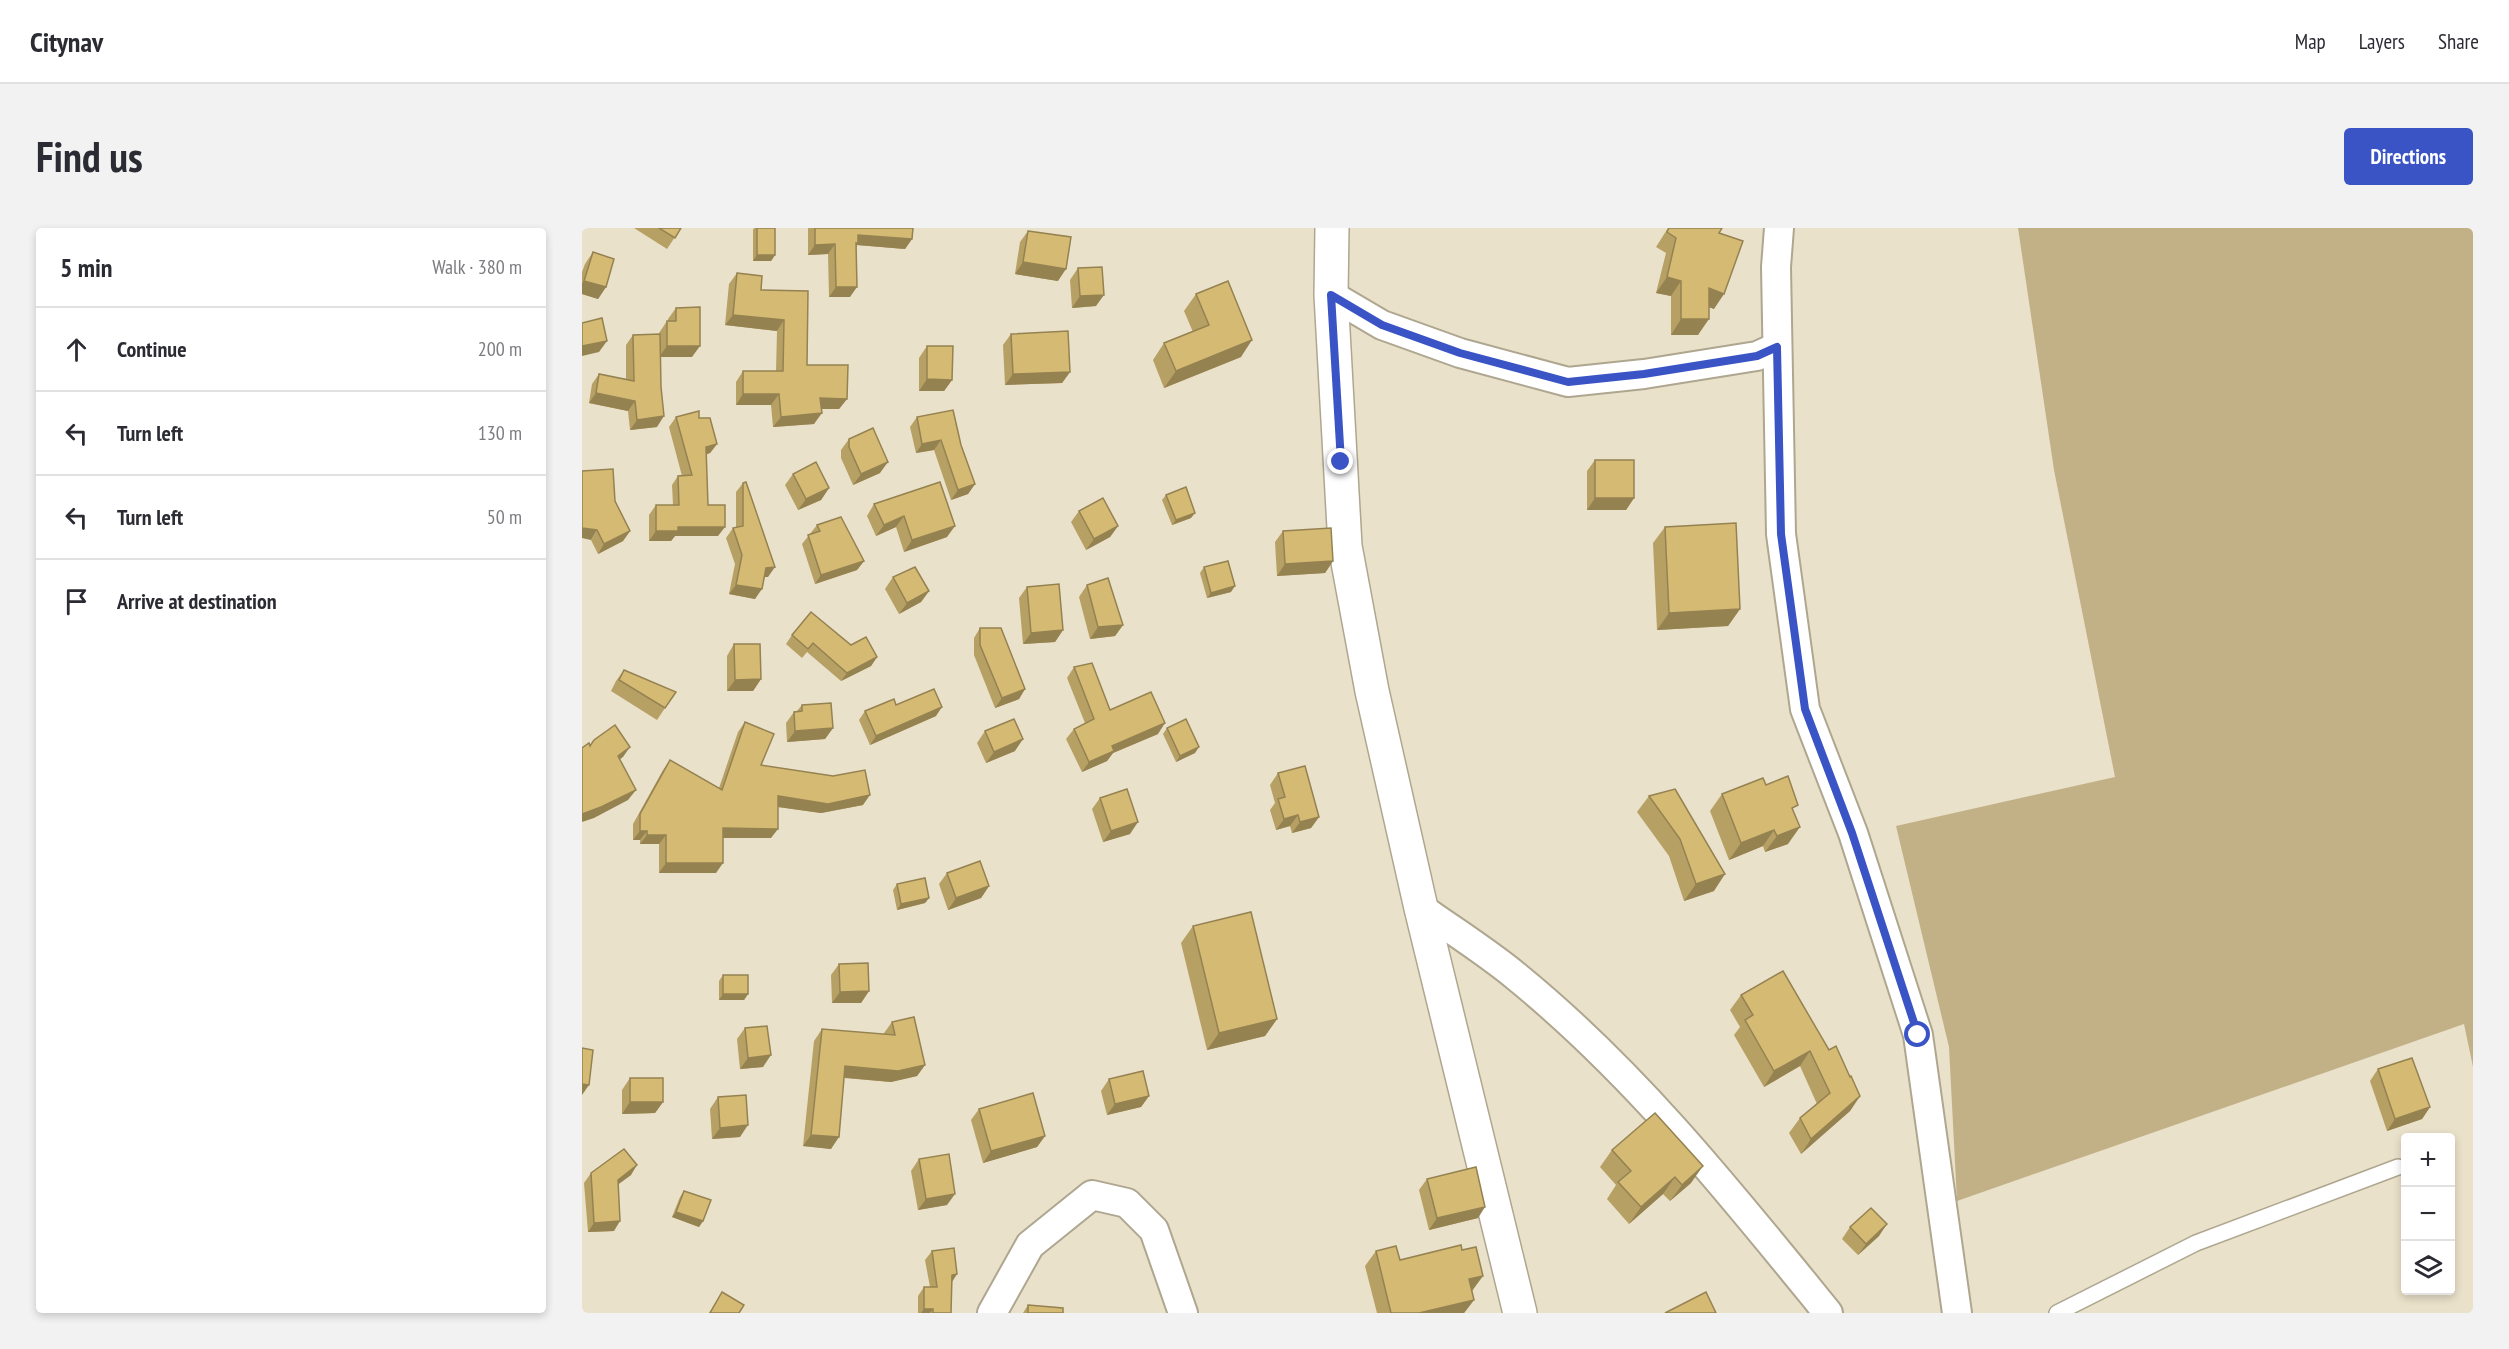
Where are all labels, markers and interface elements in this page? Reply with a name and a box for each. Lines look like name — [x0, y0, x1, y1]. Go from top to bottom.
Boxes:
text: Citynav — [30, 23, 103, 60]
text: Map — [2295, 28, 2326, 55]
text: Layers — [2359, 28, 2405, 55]
text: Share — [2438, 28, 2479, 55]
button: Directions — [2344, 128, 2473, 185]
text: Find us — [36, 129, 143, 184]
text: 5 min — [60, 251, 113, 284]
text: Walk · 380 m — [432, 254, 522, 280]
icon: ahead — [60, 333, 93, 366]
text: Continue — [117, 335, 187, 363]
text: 200 m — [478, 336, 522, 362]
icon: left — [60, 417, 93, 450]
text: Turn left — [117, 419, 183, 447]
text: 130 m — [478, 420, 522, 446]
route end — [1327, 448, 1353, 474]
icon: left — [60, 501, 93, 534]
text: Turn left — [117, 503, 183, 531]
text: 50 m — [487, 504, 522, 530]
icon: arrive — [60, 585, 93, 618]
text: Arrive at destination — [117, 587, 277, 615]
route start — [1904, 1021, 1930, 1047]
map controls — [2401, 1133, 2455, 1295]
button: + — [2401, 1133, 2455, 1187]
button: − — [2401, 1187, 2455, 1241]
button: layers — [2401, 1241, 2455, 1295]

